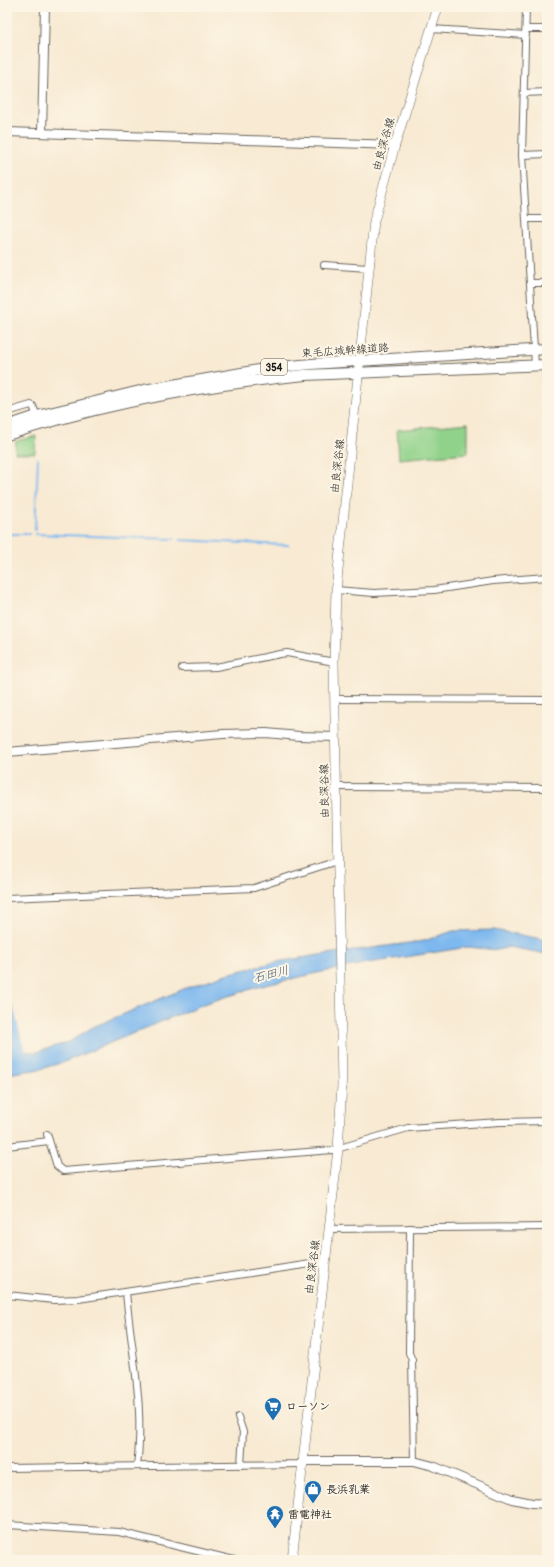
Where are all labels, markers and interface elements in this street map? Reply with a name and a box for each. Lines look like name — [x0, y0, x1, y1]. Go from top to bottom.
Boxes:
street label: 由良深谷線 — [370, 116, 397, 172]
street label: 東毛広域幹線道路 — [301, 341, 389, 360]
road number: 354 — [261, 359, 287, 375]
street label: 由良深谷線 — [328, 438, 347, 494]
street label: 由良深谷線 — [318, 763, 331, 819]
water label: 石田川 — [252, 963, 290, 986]
street label: 由良深谷線 — [303, 1239, 322, 1295]
supermarket icon: ローソン — [263, 1396, 283, 1421]
place label: ローソン — [286, 1400, 330, 1413]
shop icon: 長浜乳業 — [303, 1479, 323, 1504]
place label: 長浜乳業 — [326, 1483, 370, 1496]
temple icon: 雷電神社 — [265, 1504, 285, 1529]
place label: 雷電神社 — [288, 1508, 332, 1521]

